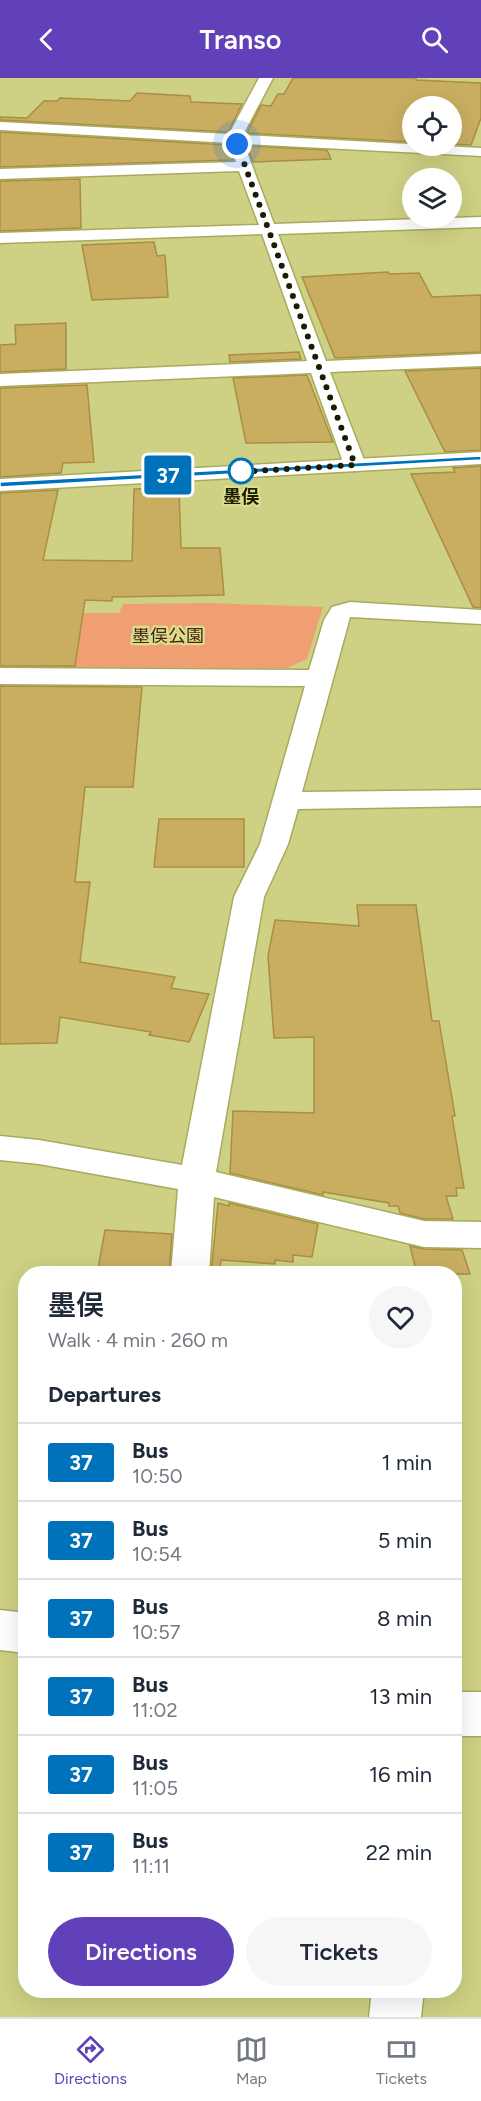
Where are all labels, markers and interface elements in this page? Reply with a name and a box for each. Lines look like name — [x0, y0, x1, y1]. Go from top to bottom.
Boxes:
icon: back — [30, 23, 63, 56]
text: Transo — [200, 23, 281, 56]
icon: search — [418, 23, 451, 56]
map controls — [402, 96, 462, 228]
button: locate — [402, 96, 462, 156]
your location — [222, 129, 252, 159]
button: layers — [402, 168, 462, 228]
line badge: 37 — [141, 456, 195, 494]
marker: 墨俣 — [228, 458, 254, 484]
text: 37 — [156, 463, 180, 488]
place label: 墨俣 — [223, 486, 260, 508]
park label: 墨俣公園 — [132, 625, 204, 647]
button: heart — [369, 1286, 432, 1349]
text: 墨俣 — [48, 1288, 104, 1322]
text: Walk · 4 min · 260 m — [48, 1328, 228, 1352]
text: Departures — [48, 1381, 161, 1408]
text: Bus — [132, 1437, 168, 1464]
text: 1 min — [381, 1449, 432, 1476]
text: 37 — [69, 1450, 93, 1475]
text: 10:50 — [132, 1464, 182, 1488]
text: Bus — [132, 1515, 168, 1542]
text: 5 min — [378, 1527, 432, 1554]
text: 37 — [69, 1528, 93, 1553]
text: 10:54 — [132, 1542, 182, 1566]
text: Bus — [132, 1593, 168, 1620]
text: 8 min — [377, 1605, 432, 1632]
text: 37 — [69, 1606, 93, 1631]
text: 10:57 — [132, 1620, 180, 1644]
text: Bus — [132, 1671, 168, 1698]
text: 13 min — [369, 1683, 432, 1710]
text: 37 — [69, 1684, 93, 1709]
text: 11:02 — [132, 1698, 178, 1722]
text: Bus — [132, 1749, 168, 1776]
text: 16 min — [369, 1761, 432, 1788]
text: 37 — [69, 1762, 93, 1787]
text: 11:05 — [132, 1776, 178, 1800]
text: Bus — [132, 1827, 168, 1854]
text: 22 min — [366, 1839, 432, 1866]
text: 37 — [69, 1840, 93, 1865]
text: 11:11 — [132, 1854, 170, 1878]
button: Directions — [48, 1917, 234, 1986]
button: Tickets — [246, 1917, 432, 1986]
tab: Directions — [54, 2033, 127, 2088]
tab: Map — [235, 2033, 268, 2088]
tab: Tickets — [376, 2033, 427, 2088]

